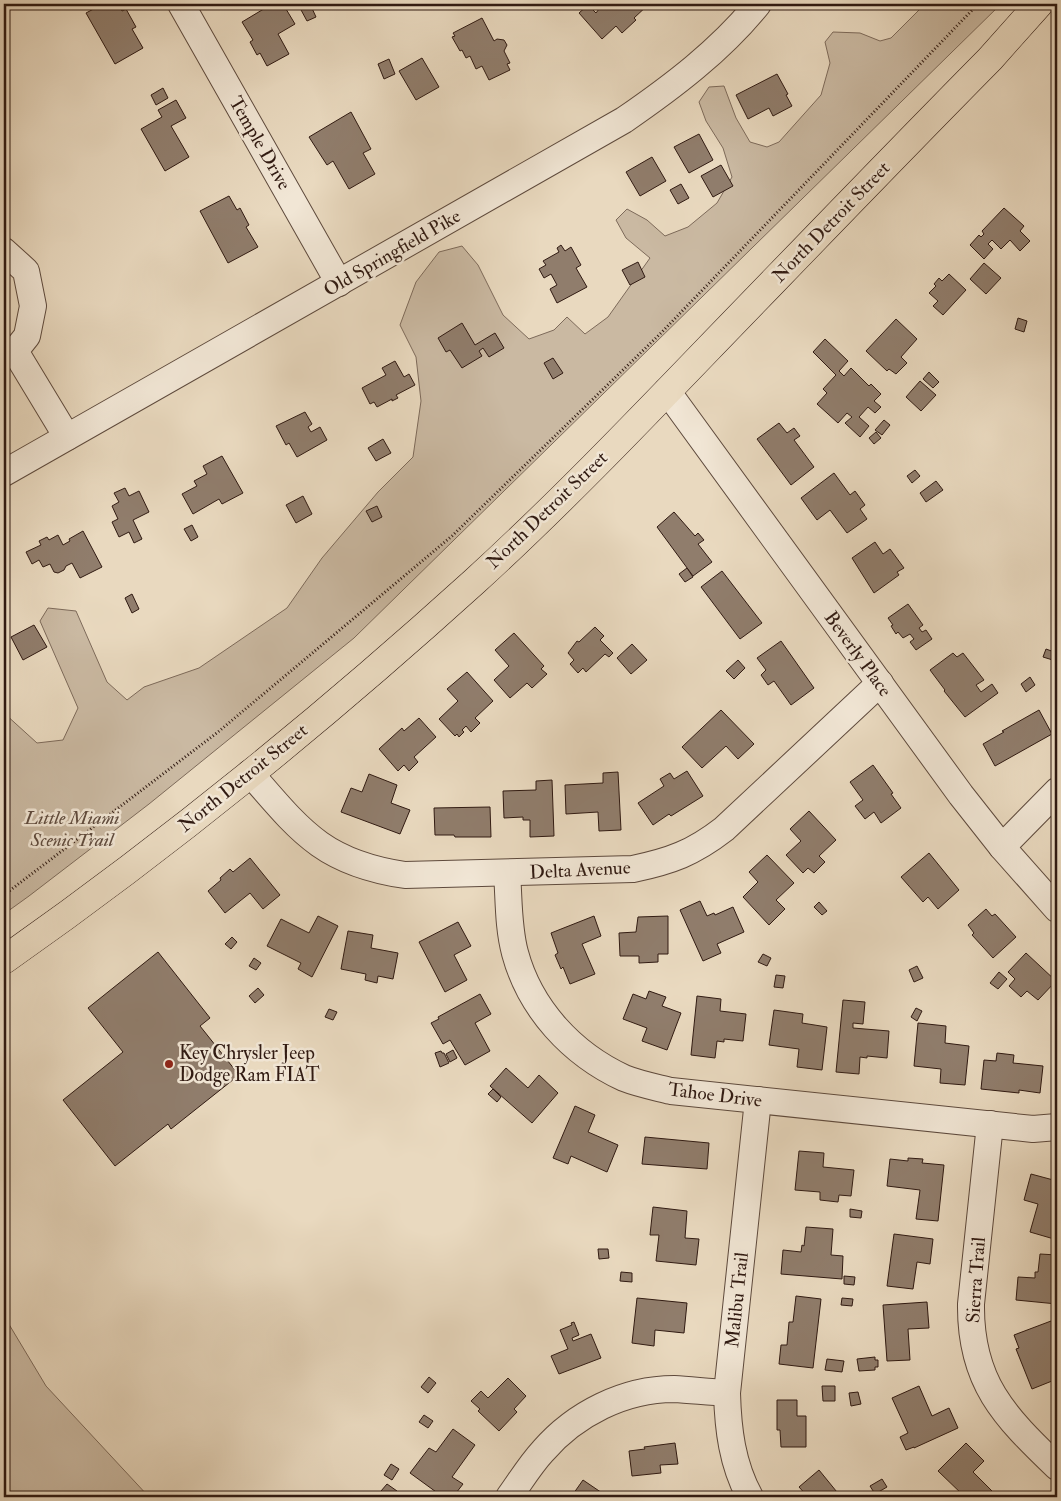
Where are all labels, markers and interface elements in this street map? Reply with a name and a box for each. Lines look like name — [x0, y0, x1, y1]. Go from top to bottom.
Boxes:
street label: Temple Drive — [223, 92, 296, 195]
street label: North Detroit Street — [767, 156, 895, 288]
street label: Old Springfield Pike — [319, 204, 465, 303]
street label: North Detroit Street — [481, 446, 613, 574]
street label: Beverly Place — [819, 607, 897, 702]
street label: North Detroit Street — [173, 718, 313, 838]
park label: Little Miami Scenic Trail — [24, 806, 119, 852]
street label: Delta Avenue — [529, 855, 631, 885]
place label: Key Chrysler Jeep Dodge Ram FIAT — [179, 1041, 320, 1087]
marker: Key Chrysler Jeep Dodge Ram FIAT — [163, 1058, 175, 1070]
street label: Tahoe Drive — [667, 1077, 763, 1113]
street label: Sierra Trail — [961, 1236, 991, 1324]
street label: Malibu Trail — [720, 1251, 754, 1349]

